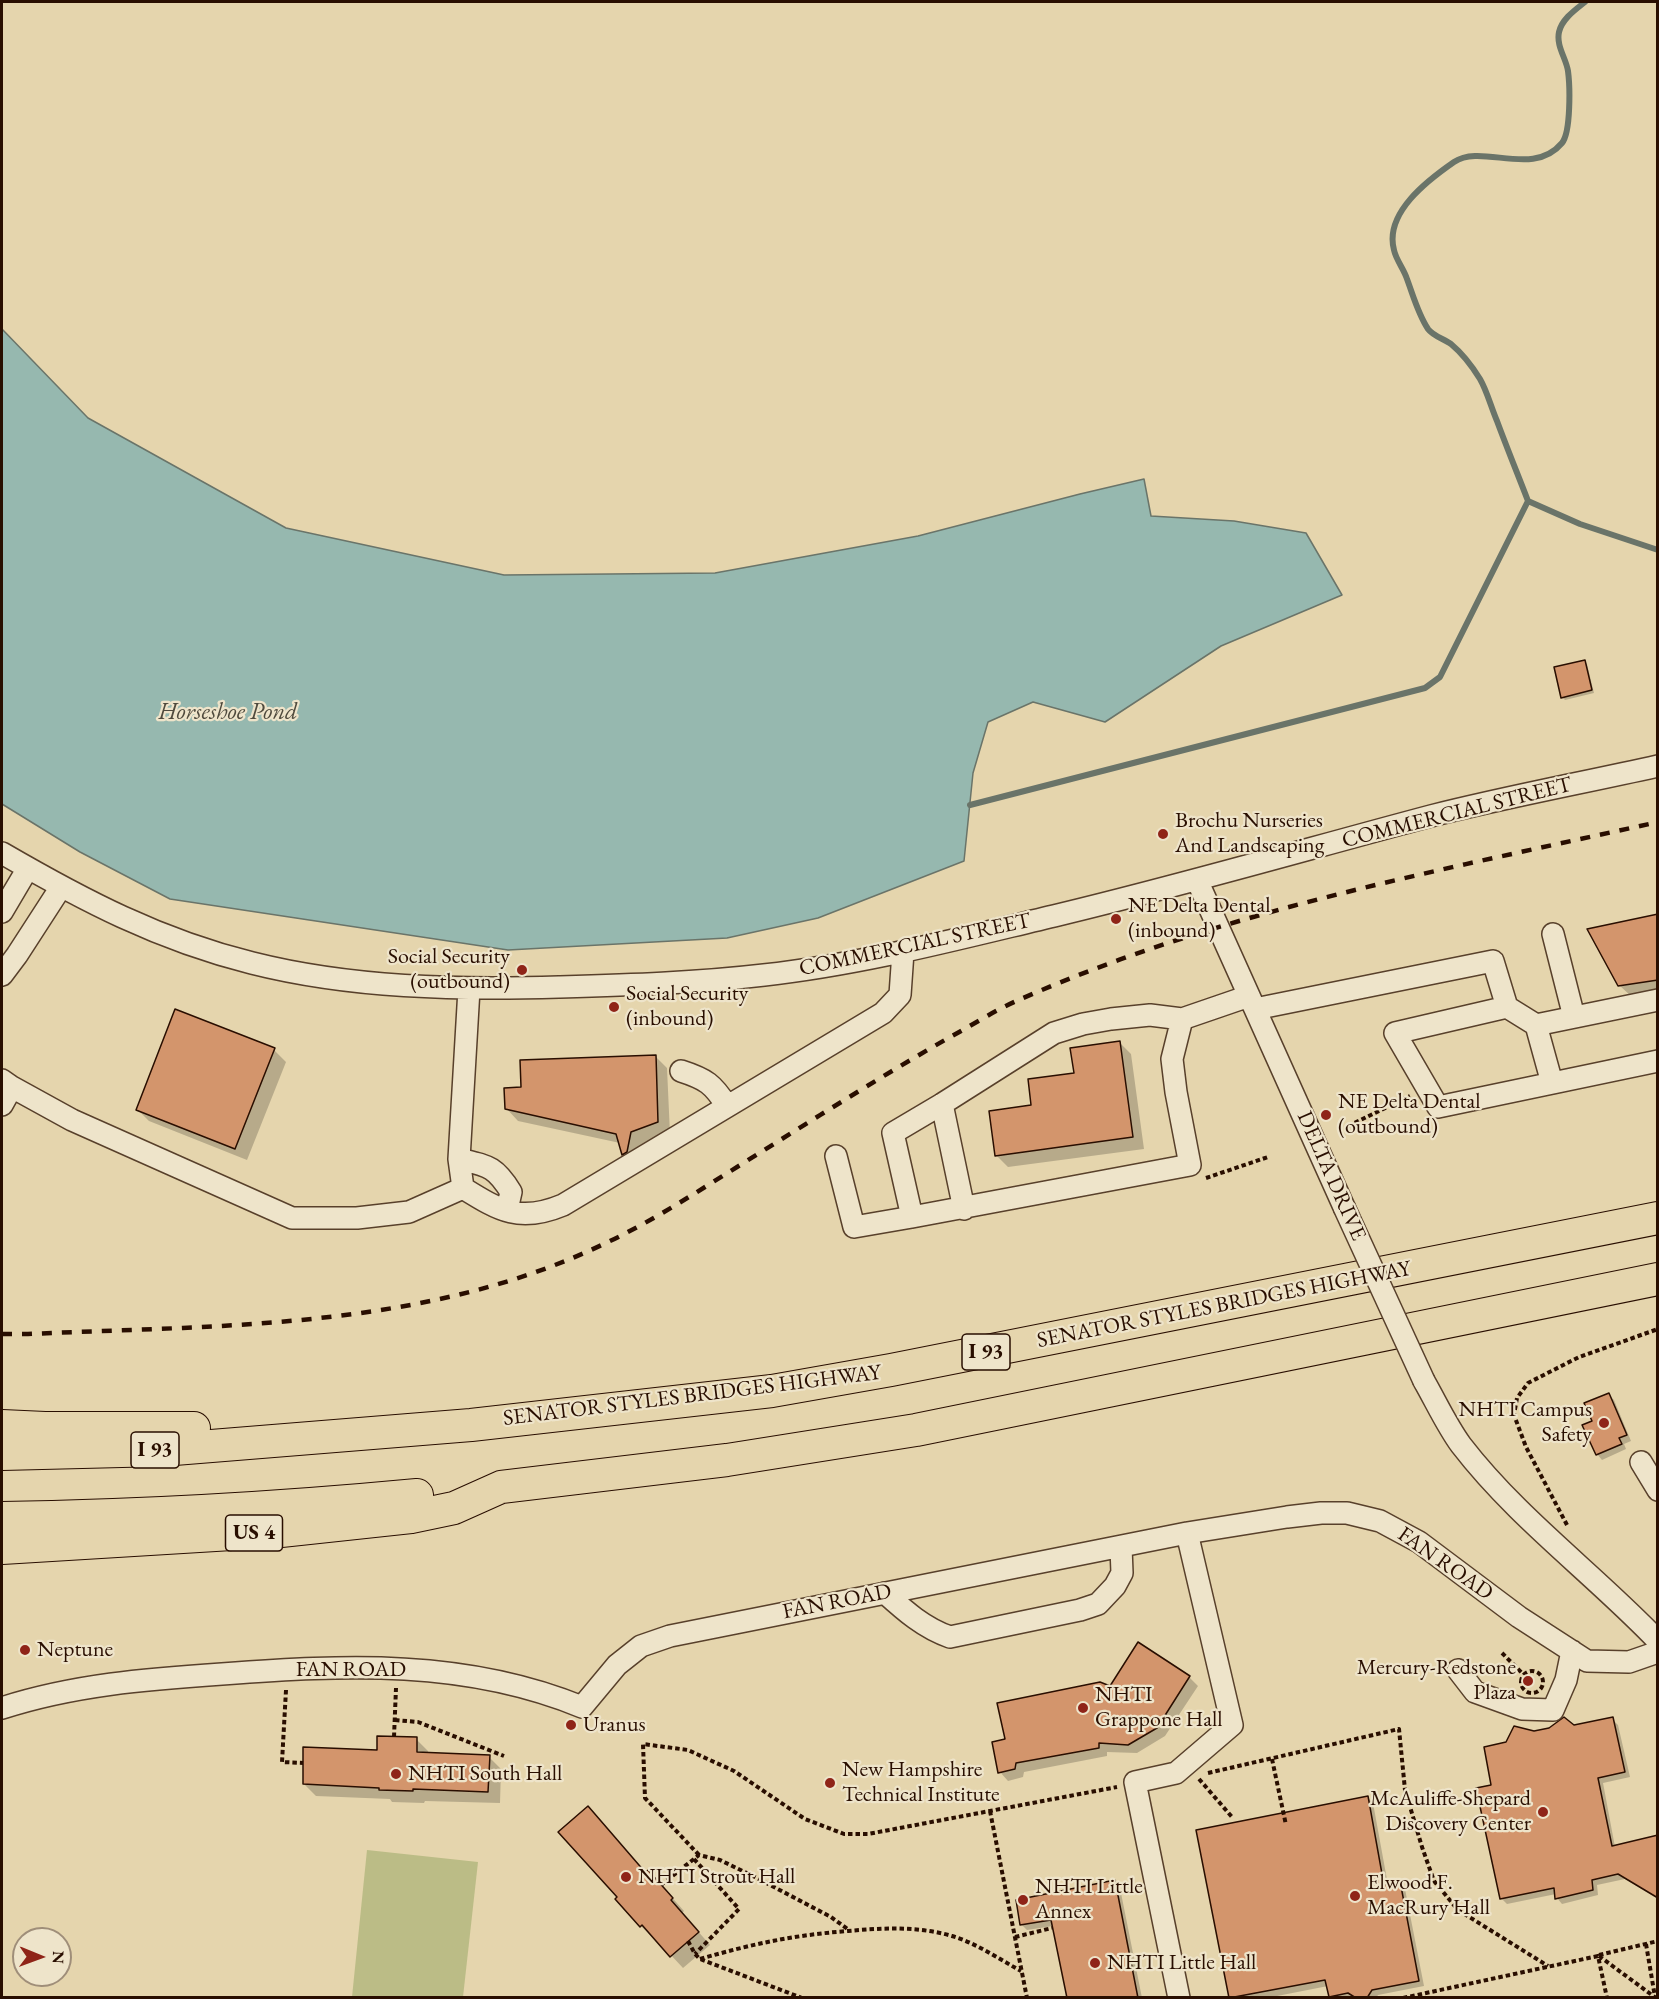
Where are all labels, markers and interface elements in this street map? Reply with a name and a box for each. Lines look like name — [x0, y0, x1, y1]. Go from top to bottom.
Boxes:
water label: Horseshoe Pond — [159, 698, 297, 726]
street label: COMMERCIAL STREET — [1339, 772, 1575, 854]
place label: Brochu Nurseries And Landscaping — [1175, 808, 1324, 860]
marker: Brochu Nurseries And Landscaping — [1156, 827, 1170, 841]
place label: NE Delta Dental (inbound) — [1128, 893, 1271, 944]
street label: COMMERCIAL STREET — [797, 908, 1033, 982]
marker: NE Delta Dental (inbound) — [1109, 912, 1123, 926]
place label: Social Security (outbound) — [388, 944, 510, 996]
marker: Social Security (outbound) — [515, 963, 529, 977]
place label: Social Security (inbound) — [626, 981, 748, 1032]
marker: Social Security (inbound) — [607, 1000, 621, 1014]
place label: NE Delta Dental (outbound) — [1338, 1089, 1481, 1140]
street label: DELTA DRIVE — [1291, 1107, 1371, 1245]
marker: NE Delta Dental (outbound) — [1319, 1108, 1333, 1122]
street label: SENATOR STYLES BRIDGES HIGHWAY — [1035, 1256, 1413, 1354]
road number: I 93 — [962, 1334, 1010, 1370]
street label: SENATOR STYLES BRIDGES HIGHWAY — [502, 1360, 882, 1432]
place label: NHTI Campus Safety — [1459, 1397, 1592, 1448]
marker: NHTI Campus Safety — [1597, 1416, 1611, 1430]
road number: I 93 — [131, 1432, 179, 1468]
road number: US 4 — [226, 1515, 282, 1551]
street label: FAN ROAD — [1392, 1522, 1498, 1606]
street label: FAN ROAD — [780, 1579, 894, 1625]
place label: Neptune — [37, 1637, 113, 1663]
marker: Neptune — [18, 1643, 32, 1657]
place label: Mercury-Redstone Plaza — [1357, 1655, 1516, 1706]
street label: FAN ROAD — [296, 1657, 406, 1683]
marker: Mercury-Redstone Plaza — [1521, 1674, 1535, 1688]
place label: NHTI Grappone Hall — [1095, 1682, 1223, 1734]
marker: NHTI Grappone Hall — [1076, 1701, 1090, 1715]
place label: Uranus — [583, 1712, 646, 1738]
marker: Uranus — [564, 1718, 578, 1732]
place label: New Hampshire Technical Institute — [842, 1757, 1000, 1808]
place label: NHTI South Hall — [408, 1761, 562, 1787]
marker: NHTI South Hall — [389, 1767, 403, 1781]
marker: New Hampshire Technical Institute — [823, 1776, 837, 1790]
place label: McAuliffe-Shepard Discovery Center — [1370, 1786, 1531, 1838]
marker: McAuliffe-Shepard Discovery Center — [1536, 1805, 1550, 1819]
place label: NHTI Strout Hall — [638, 1864, 795, 1890]
marker: NHTI Strout Hall — [619, 1870, 633, 1884]
place label: Elwood F. MacRury Hall — [1367, 1870, 1490, 1922]
place label: NHTI Little Annex — [1035, 1874, 1143, 1926]
marker: Elwood F. MacRury Hall — [1348, 1889, 1362, 1903]
marker: NHTI Little Annex — [1016, 1893, 1030, 1907]
north arrow — [12, 1927, 72, 1987]
place label: NHTI Little Hall — [1107, 1950, 1256, 1976]
text: N — [48, 1951, 69, 1964]
marker: NHTI Little Hall — [1088, 1956, 1102, 1970]

